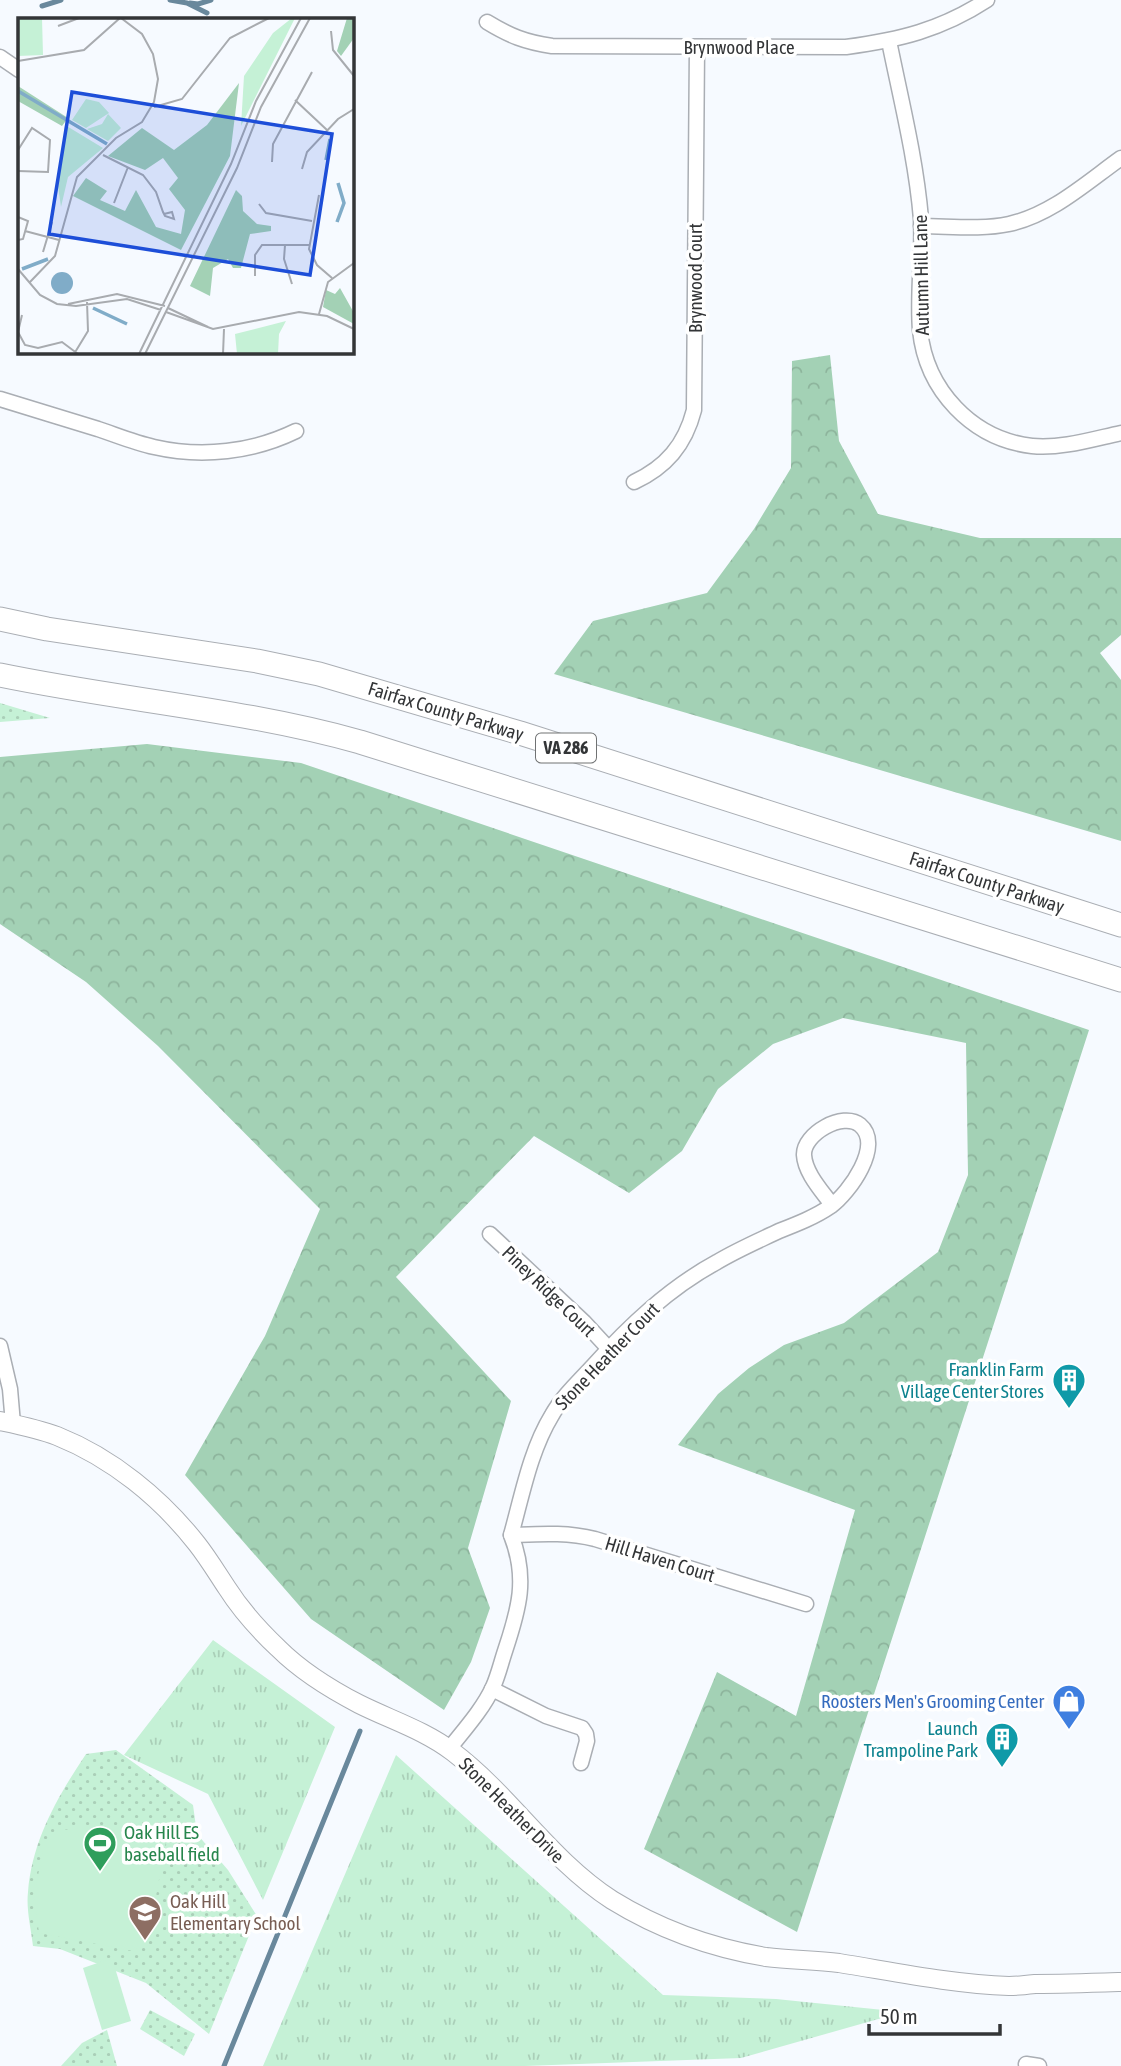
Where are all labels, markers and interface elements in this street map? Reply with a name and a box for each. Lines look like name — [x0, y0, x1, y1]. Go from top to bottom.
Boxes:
inset map — [18, 18, 354, 354]
street label: Brynwood Place — [683, 36, 795, 58]
street label: Autumn Hill Lane — [909, 214, 933, 336]
street label: Brynwood Court — [684, 223, 706, 333]
street label: Fairfax County Parkway — [366, 677, 527, 745]
road number: VA 286 — [536, 734, 596, 762]
street label: Fairfax County Parkway — [907, 847, 1067, 917]
street label: Piney Ridge Court — [498, 1241, 600, 1341]
street label: Stone Heather Court — [550, 1298, 664, 1414]
place label: Franklin Farm Village Center Stores — [901, 1358, 1044, 1402]
building icon: Franklin Farm Village Center Stores — [1050, 1361, 1088, 1410]
street label: Hill Haven Court — [602, 1532, 718, 1586]
shop icon: Roosters Men's Grooming Center — [1050, 1682, 1088, 1731]
place label: Roosters Men's Grooming Center — [821, 1690, 1044, 1712]
place label: Launch Trampoline Park — [864, 1717, 979, 1761]
building icon: Launch Trampoline Park — [983, 1720, 1021, 1769]
street label: Stone Heather Drive — [455, 1753, 569, 1867]
place label: Oak Hill ES baseball field — [124, 1821, 220, 1865]
sports icon: Oak Hill ES baseball field — [81, 1824, 119, 1873]
place label: Oak Hill Elementary School — [170, 1890, 301, 1934]
school or university icon: Oak Hill Elementary School — [126, 1893, 164, 1942]
scale bar — [869, 1993, 1000, 2037]
text: 50 m — [880, 2004, 918, 2028]

